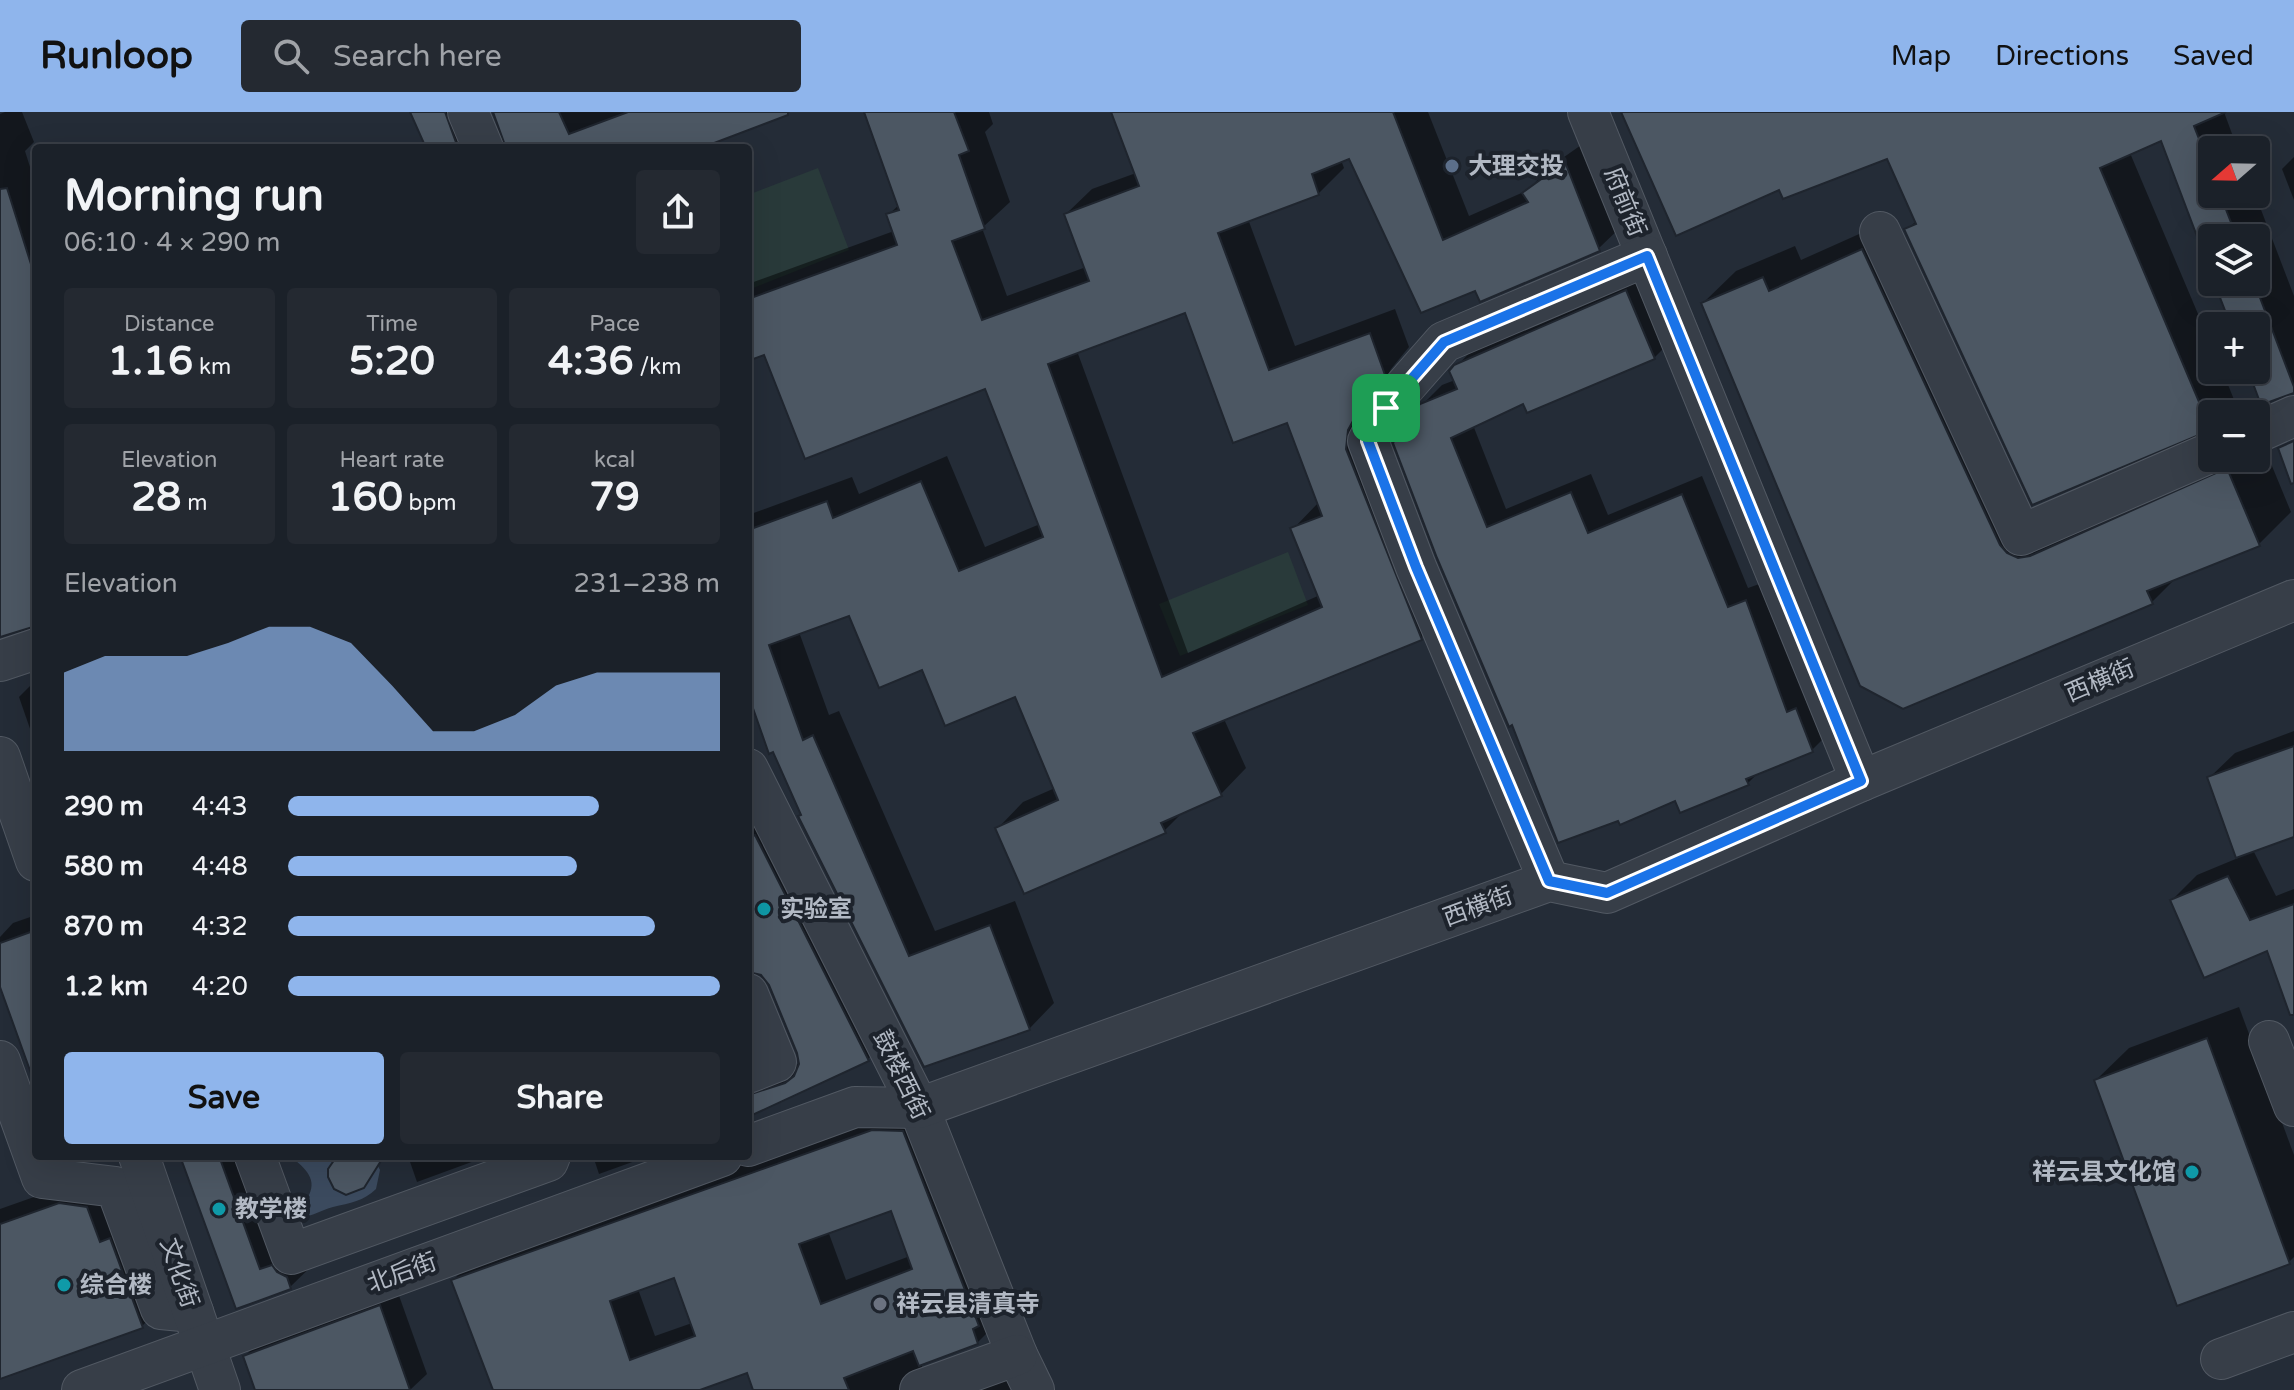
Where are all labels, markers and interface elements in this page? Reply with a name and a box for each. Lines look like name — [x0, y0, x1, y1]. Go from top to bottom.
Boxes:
search box — [241, 20, 801, 92]
text: Runloop — [40, 33, 193, 79]
icon: search — [269, 34, 313, 78]
text: Search here — [333, 38, 502, 75]
text: Map — [1891, 39, 1951, 73]
text: Directions — [1995, 39, 2129, 73]
text: Saved — [2173, 39, 2254, 73]
north arrow — [2198, 136, 2270, 208]
map controls — [2198, 136, 2270, 472]
place label: 大理交投 — [1468, 152, 1564, 181]
marker: 大理交投 — [1443, 157, 1461, 175]
street label: 府前街 — [1598, 163, 1652, 241]
text: Morning run — [64, 170, 324, 223]
button: share — [636, 170, 720, 254]
button: layers — [2198, 224, 2270, 296]
text: 06:10 · 4 × 290 m — [64, 227, 280, 258]
text: Distance — [124, 311, 215, 337]
text: Time — [366, 311, 418, 337]
text: Pace — [589, 311, 640, 337]
button: + — [2198, 312, 2270, 384]
text: 1.16 — [107, 337, 193, 385]
text: 5:20 — [349, 337, 435, 385]
text: 4:36 — [548, 337, 634, 385]
text: km — [193, 354, 231, 380]
text: /km — [634, 354, 681, 380]
pin — [1352, 374, 1420, 442]
icon: arrive — [1364, 386, 1408, 430]
button: − — [2198, 400, 2270, 472]
text: Elevation — [121, 447, 217, 473]
text: Heart rate — [340, 447, 444, 473]
text: kcal — [594, 447, 635, 473]
text: 28 — [131, 473, 181, 521]
text: 160 — [327, 473, 403, 521]
text: 79 — [590, 473, 640, 521]
text: m — [181, 490, 207, 516]
text: bpm — [403, 490, 457, 516]
text: Elevation — [64, 568, 178, 599]
text: 231–238 m — [574, 568, 720, 599]
street label: 西横街 — [2061, 654, 2139, 708]
text: 290 m — [64, 791, 144, 822]
text: 4:43 — [192, 791, 248, 822]
text: 580 m — [64, 851, 144, 882]
text: 4:48 — [192, 851, 248, 882]
street label: 西横街 — [1439, 881, 1517, 933]
place label: 实验室 — [780, 895, 852, 924]
marker: 实验室 — [755, 900, 773, 918]
text: 870 m — [64, 911, 144, 942]
text: 4:32 — [192, 911, 248, 942]
text: 1.2 km — [64, 971, 148, 1002]
text: 4:20 — [192, 971, 248, 1002]
street label: 鼓楼西街 — [867, 1026, 935, 1124]
button: Save — [64, 1052, 384, 1144]
button: Share — [400, 1052, 720, 1144]
place label: 祥云县文化馆 — [2032, 1158, 2176, 1187]
marker: 祥云县文化馆 — [2183, 1163, 2201, 1181]
place label: 教学楼 — [235, 1195, 307, 1224]
marker: 教学楼 — [210, 1200, 228, 1218]
street label: 文化街 — [154, 1234, 204, 1312]
street label: 北后街 — [363, 1247, 441, 1299]
place label: 综合楼 — [80, 1271, 152, 1300]
marker: 综合楼 — [55, 1276, 73, 1294]
place label: 祥云县清真寺 — [896, 1290, 1040, 1319]
marker: 祥云县清真寺 — [871, 1295, 889, 1313]

